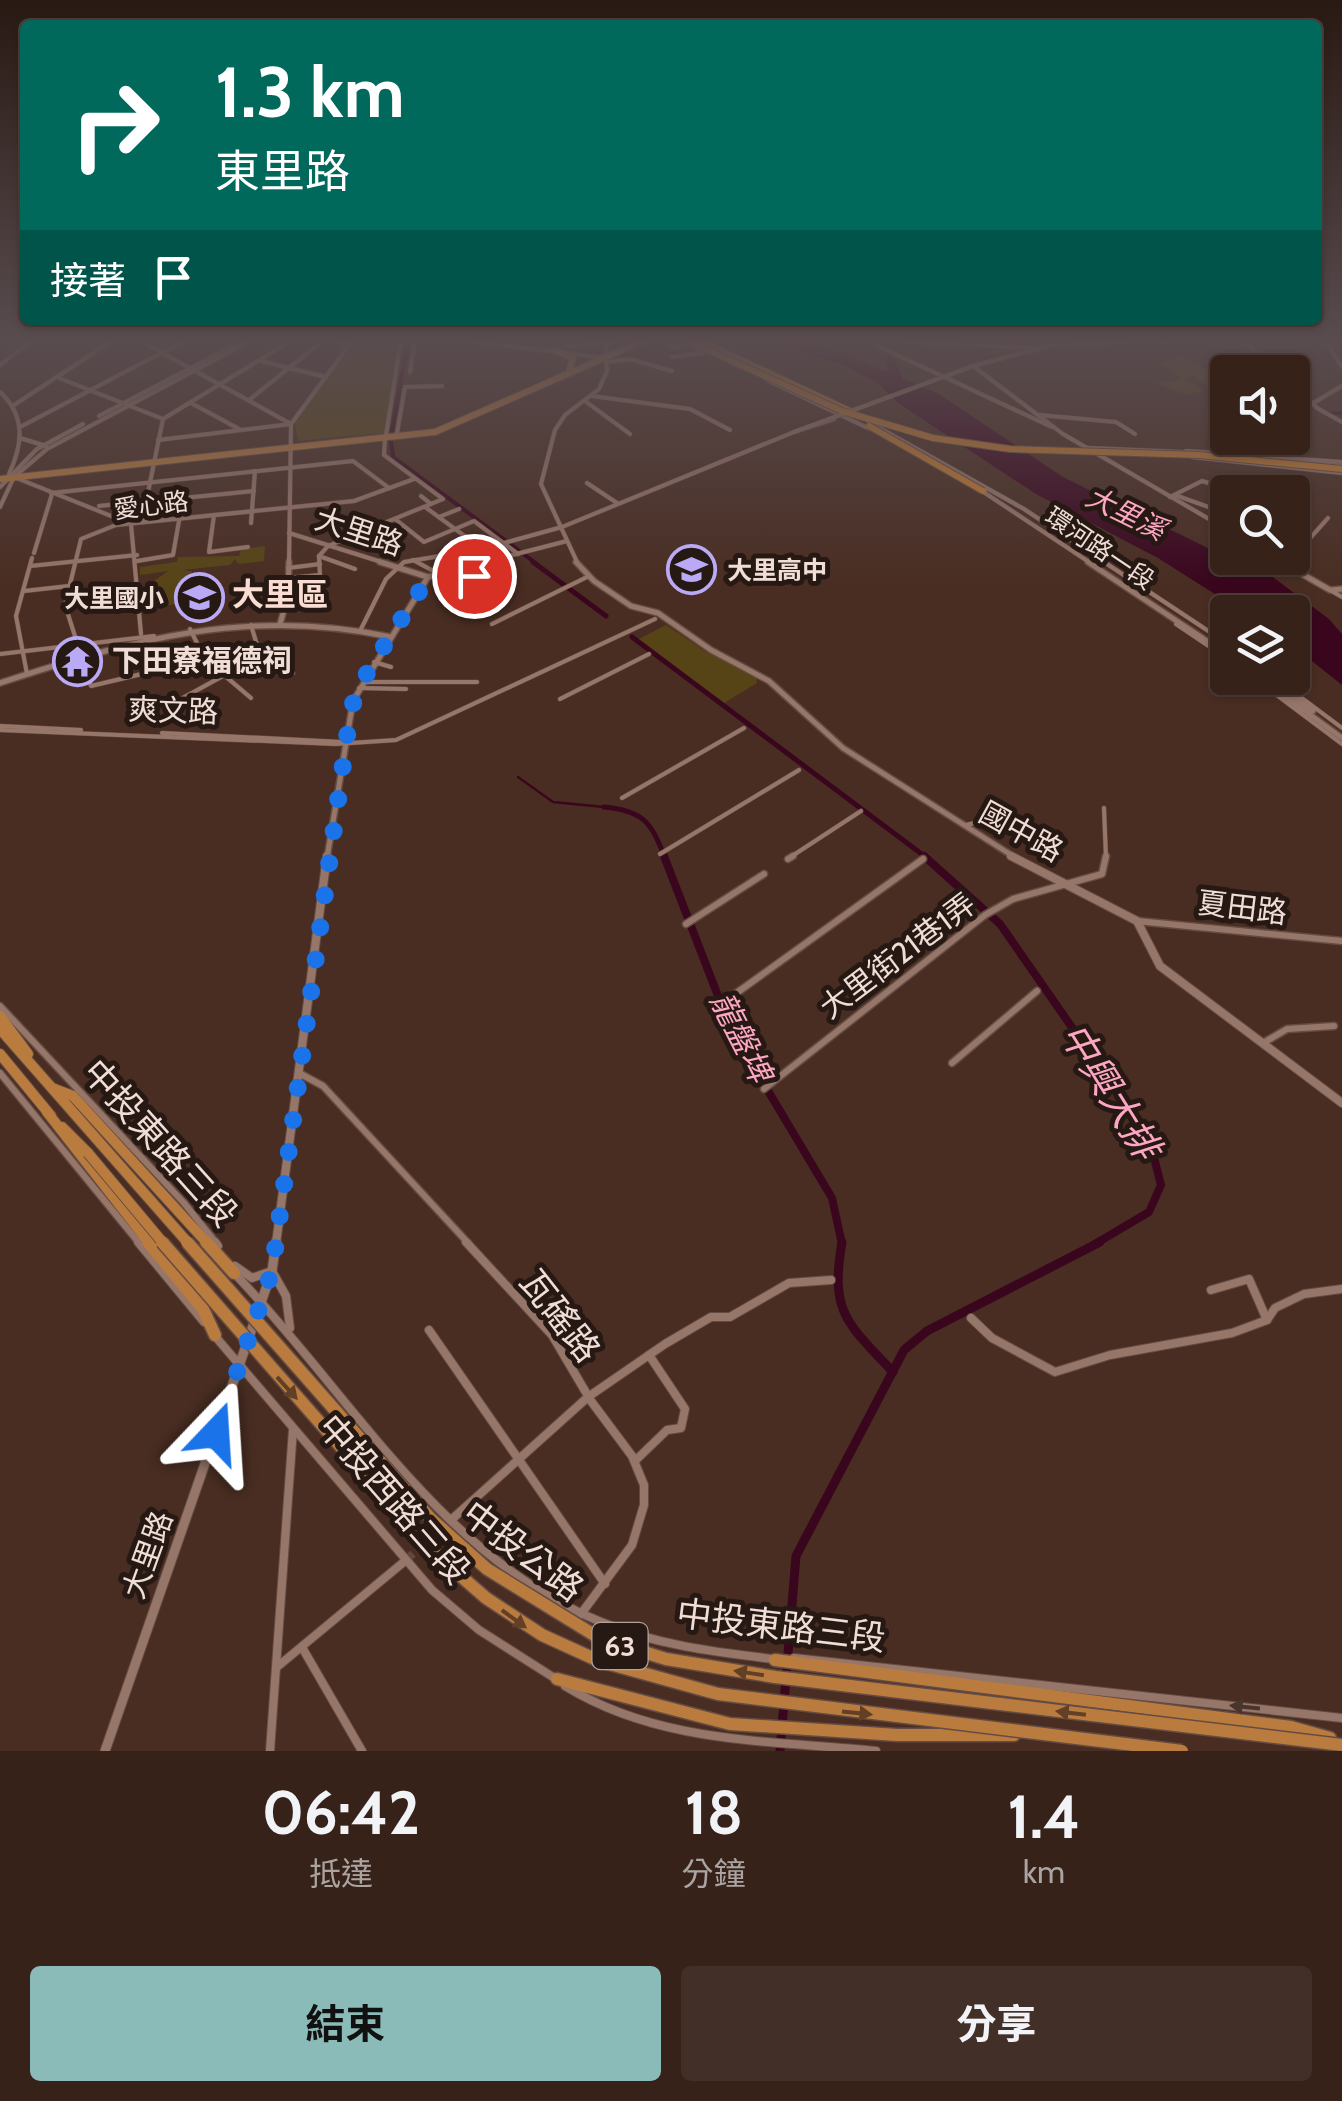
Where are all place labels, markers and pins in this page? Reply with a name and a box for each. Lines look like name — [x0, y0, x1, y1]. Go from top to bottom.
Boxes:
pin — [432, 534, 517, 619]
school or university icon: 大里高中 — [666, 544, 718, 596]
place label: 大里高中 — [727, 555, 827, 585]
school or university icon: 大里國小 — [173, 572, 225, 624]
place label: 大里國小 — [64, 583, 164, 613]
temple icon: 下田寮福德祠 — [51, 635, 103, 687]
place label: 下田寮福德祠 — [112, 642, 292, 679]

